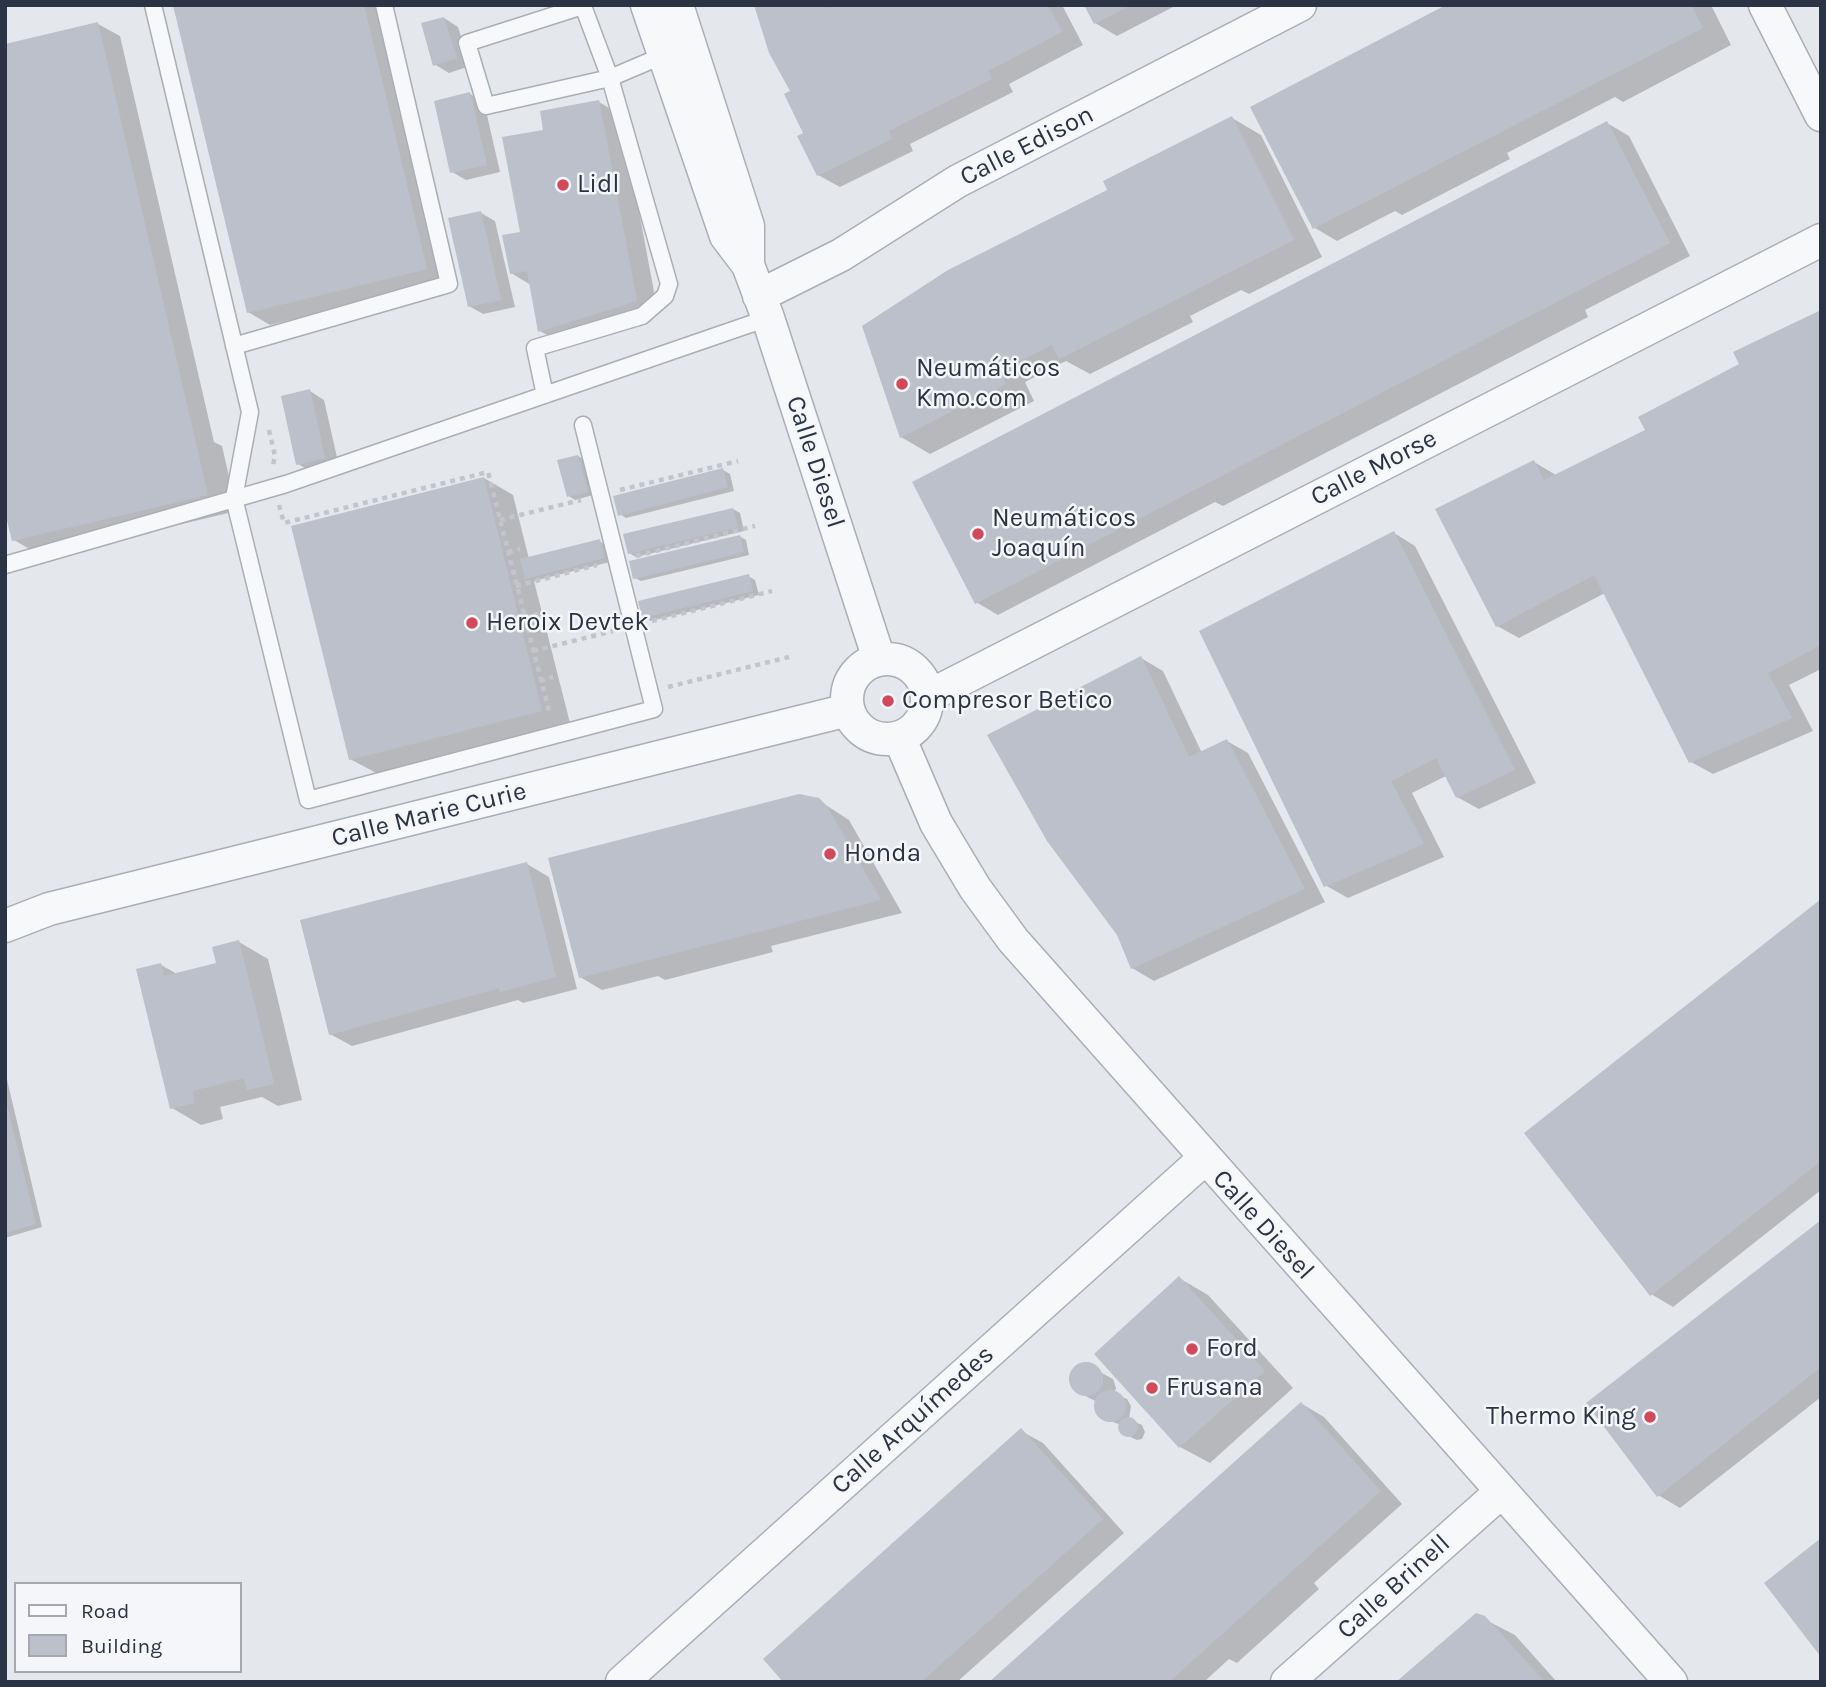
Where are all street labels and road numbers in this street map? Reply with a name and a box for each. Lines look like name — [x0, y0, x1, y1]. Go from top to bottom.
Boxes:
street label: Calle Edison — [955, 99, 1099, 193]
street label: Calle Diesel — [779, 392, 851, 532]
street label: Calle Morse — [1306, 423, 1442, 513]
street label: Calle Marie Curie — [328, 776, 530, 854]
street label: Calle Diesel — [1206, 1164, 1320, 1286]
street label: Calle Arquímedes — [825, 1339, 1001, 1501]
street label: Calle Brinell — [1331, 1528, 1457, 1646]

